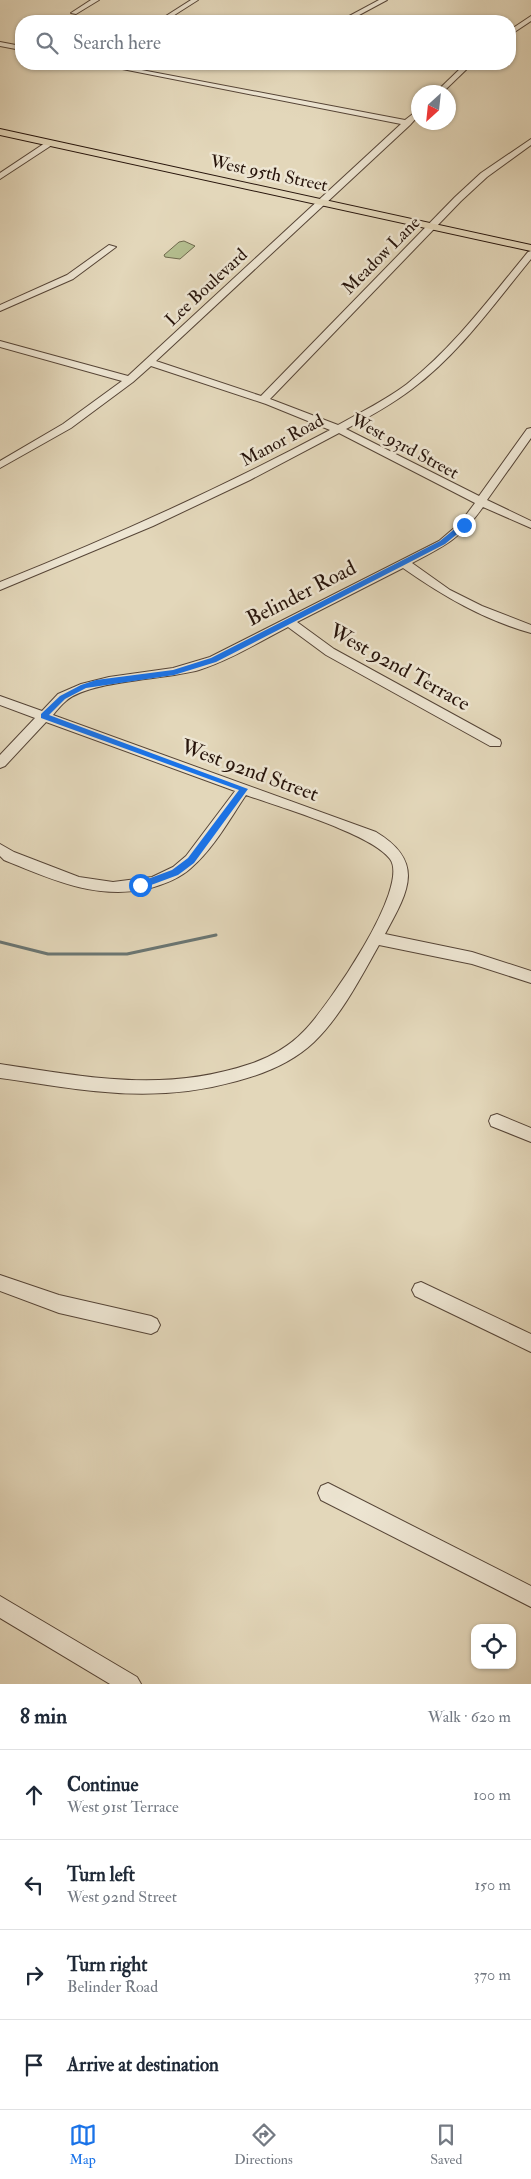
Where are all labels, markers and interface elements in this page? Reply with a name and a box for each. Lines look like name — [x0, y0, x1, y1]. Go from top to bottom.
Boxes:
search box — [15, 15, 516, 70]
icon: search — [33, 29, 61, 57]
text: Search here — [73, 31, 161, 55]
north arrow — [411, 85, 456, 130]
street label: West 95th Street — [207, 150, 330, 197]
street label: Meadow Lane — [337, 211, 426, 299]
street label: Lee Boulevard — [160, 243, 252, 331]
street label: West 93rd Street — [346, 408, 463, 485]
street label: Manor Road — [237, 409, 328, 472]
route end — [453, 514, 476, 537]
street label: Belinder Road — [242, 554, 361, 633]
street label: West 92nd Terrace — [324, 617, 475, 717]
street label: West 92nd Street — [177, 733, 322, 808]
route start — [129, 874, 152, 897]
map controls — [471, 1624, 516, 1669]
button: locate — [471, 1624, 516, 1669]
text: 8 min — [20, 1703, 67, 1730]
text: Walk · 620 m — [428, 1707, 511, 1727]
text: Continue — [67, 1773, 138, 1797]
icon: ahead — [20, 1781, 48, 1809]
text: 100 m — [473, 1785, 511, 1805]
text: West 91st Terrace — [67, 1797, 179, 1817]
text: Turn left — [67, 1863, 135, 1887]
icon: left — [20, 1871, 48, 1899]
text: 150 m — [474, 1875, 511, 1895]
text: West 92nd Street — [67, 1887, 177, 1907]
text: Turn right — [67, 1953, 147, 1977]
icon: right — [20, 1961, 48, 1989]
text: 370 m — [474, 1965, 511, 1985]
text: Belinder Road — [67, 1977, 158, 1997]
icon: arrive — [20, 2051, 48, 2079]
text: Arrive at destination — [67, 2053, 219, 2077]
tab: Map — [69, 2121, 97, 2168]
tab: Directions — [234, 2121, 293, 2168]
tab: Saved — [430, 2121, 462, 2168]

